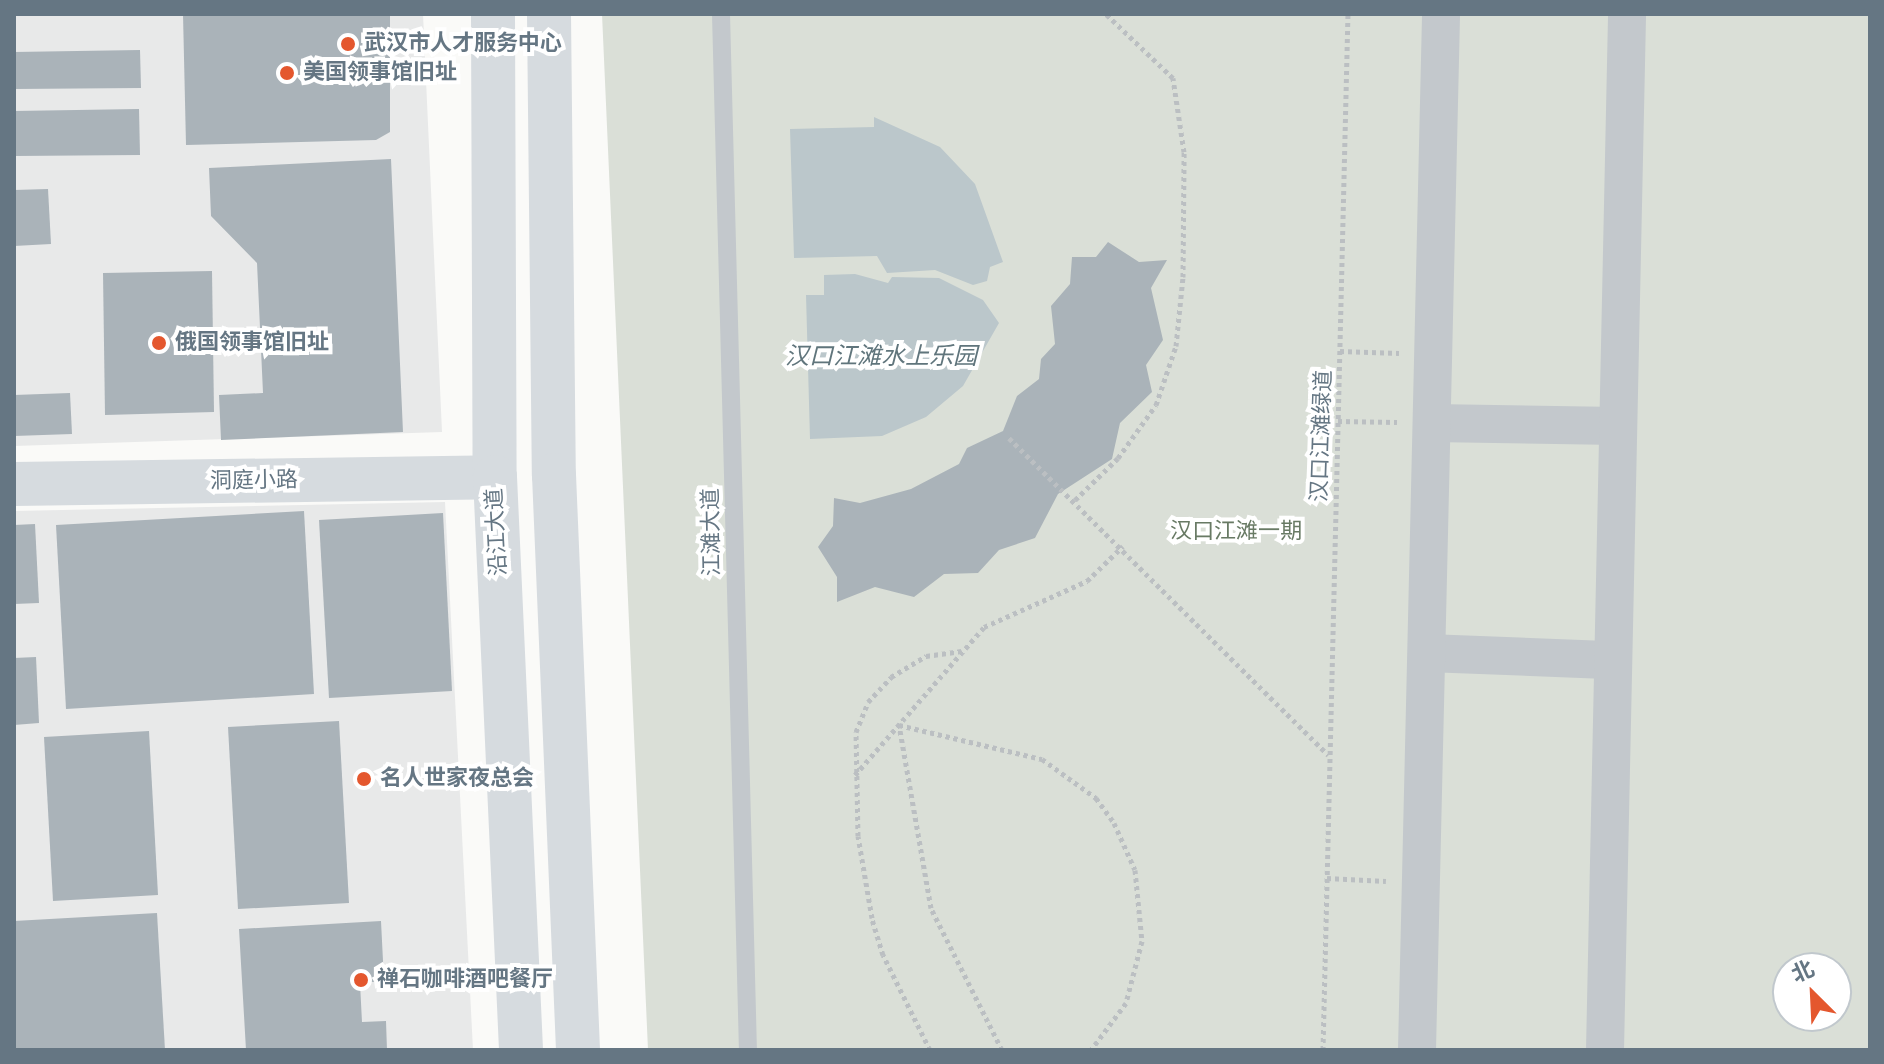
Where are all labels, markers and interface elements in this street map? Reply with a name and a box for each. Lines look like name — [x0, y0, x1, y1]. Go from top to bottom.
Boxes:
place label: 武汉市人才服务中心 — [364, 31, 562, 57]
marker: 武汉市人才服务中心 — [339, 35, 357, 53]
place label: 美国领事馆旧址 — [303, 60, 457, 86]
marker: 美国领事馆旧址 — [278, 64, 296, 82]
place label: 俄国领事馆旧址 — [175, 330, 329, 356]
marker: 俄国领事馆旧址 — [150, 334, 168, 352]
water label: 汉口江滩水上乐园 — [785, 343, 977, 371]
street label: 汉口江滩绿道 — [1307, 370, 1337, 502]
street label: 洞庭小路 — [210, 467, 298, 495]
street label: 沿江大道 — [482, 487, 512, 577]
street label: 江滩大道 — [698, 488, 726, 576]
park label: 汉口江滩一期 — [1170, 519, 1302, 545]
place label: 名人世家夜总会 — [380, 766, 534, 792]
marker: 名人世家夜总会 — [355, 770, 373, 788]
north arrow — [1772, 952, 1852, 1032]
text: 北 — [1786, 953, 1820, 991]
place label: 禅石咖啡酒吧餐厅 — [377, 967, 553, 993]
marker: 禅石咖啡酒吧餐厅 — [352, 971, 370, 989]

